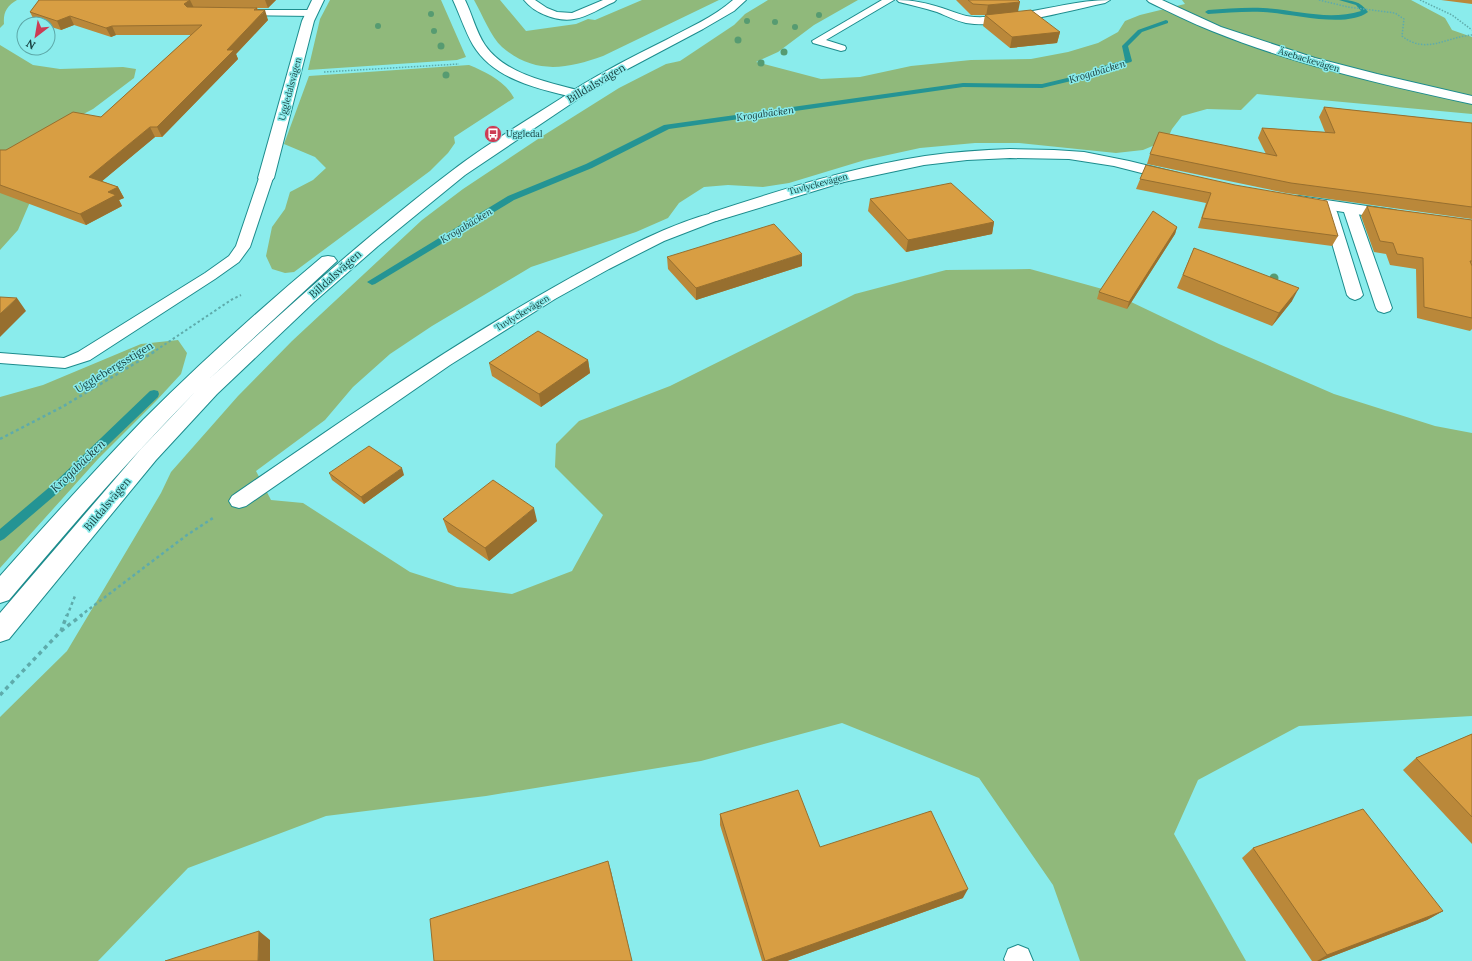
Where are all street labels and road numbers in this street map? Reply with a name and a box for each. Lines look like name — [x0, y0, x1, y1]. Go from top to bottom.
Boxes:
street label: Äsebackevägen — [1276, 44, 1342, 74]
street label: Uggledalsvägen — [276, 56, 303, 122]
street label: Billdalsvägen — [564, 60, 628, 106]
street label: Tuvlyckevägen — [787, 170, 849, 197]
street label: Billdalsvägen — [306, 247, 364, 301]
street label: Tuvlyckevägen — [493, 292, 551, 333]
street label: Ugglebergsstigen — [72, 338, 156, 396]
street label: Billdalsvägen — [80, 474, 134, 534]

